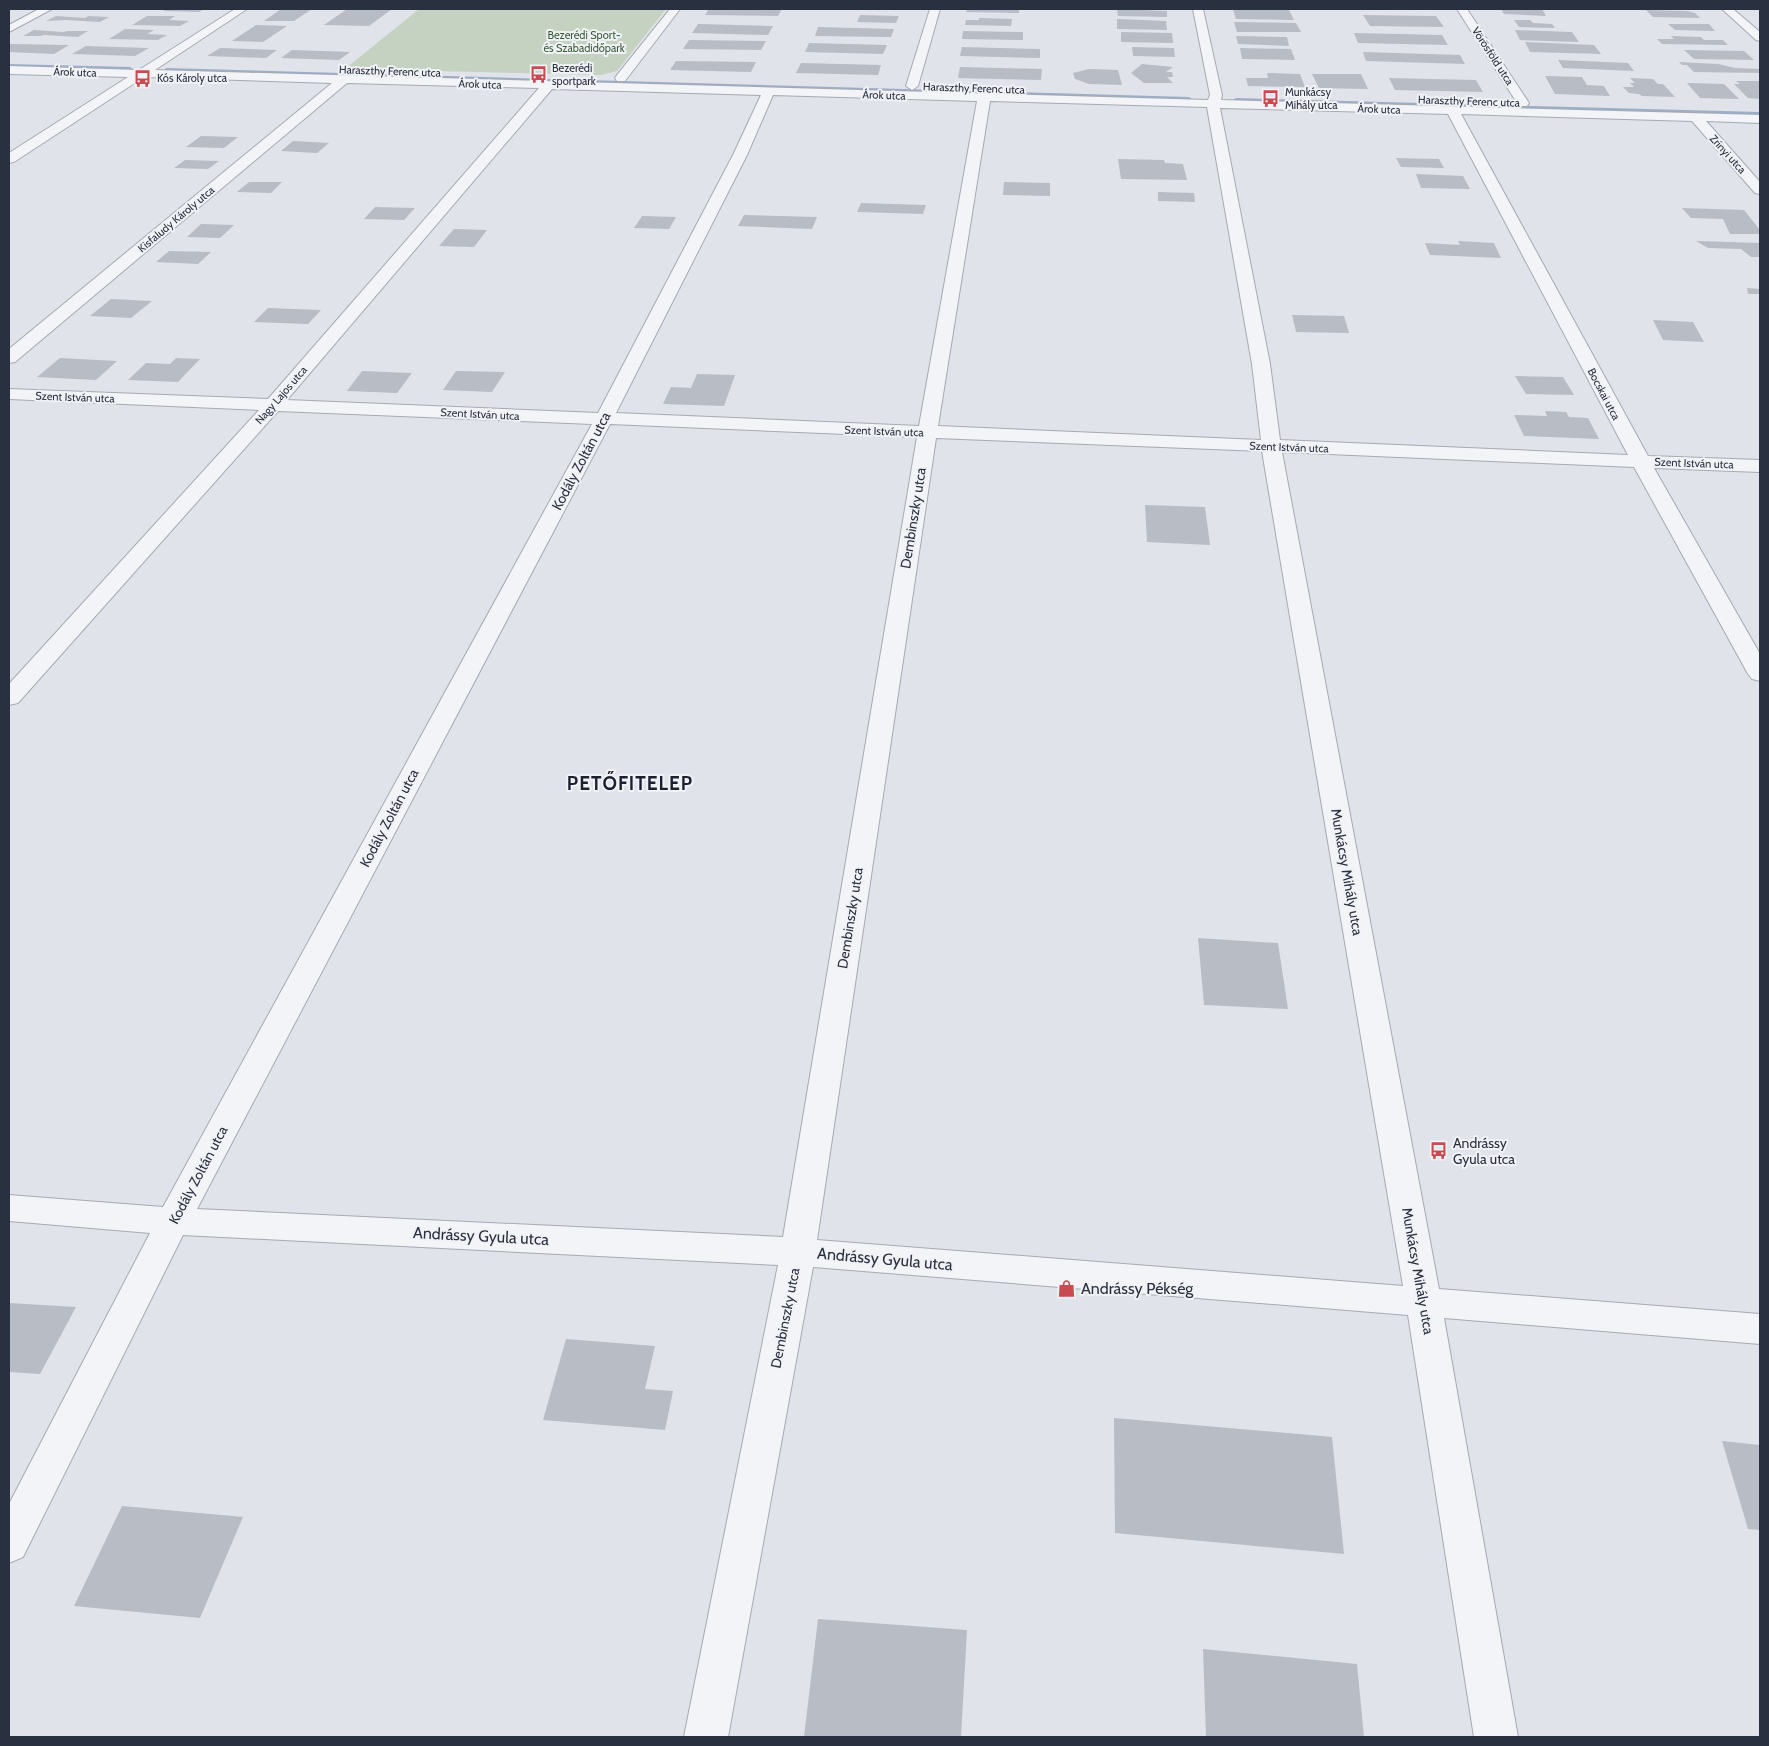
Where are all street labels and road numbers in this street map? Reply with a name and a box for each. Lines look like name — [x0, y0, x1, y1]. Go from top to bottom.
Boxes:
street label: Vörösföld utca — [1469, 24, 1517, 88]
street label: Haraszthy Ferenc utca — [339, 62, 442, 80]
street label: Árok utca — [53, 64, 98, 80]
street label: Árok utca — [458, 76, 503, 92]
street label: Haraszthy Ferenc utca — [923, 79, 1026, 97]
street label: Árok utca — [862, 87, 907, 103]
street label: Haraszthy Ferenc utca — [1418, 92, 1521, 110]
street label: Árok utca — [1357, 101, 1402, 117]
street label: Zrínyi utca — [1707, 132, 1750, 177]
street label: Kisfaludy Károly utca — [135, 182, 218, 255]
street label: Nagy Lajos utca — [252, 363, 310, 427]
street label: Bocskai utca — [1584, 366, 1624, 423]
street label: Szent István utca — [35, 389, 116, 405]
street label: Szent István utca — [440, 405, 521, 423]
street label: Kodály Zoltán utca — [548, 409, 615, 513]
street label: Szent István utca — [844, 423, 925, 439]
street label: Szent István utca — [1249, 439, 1330, 455]
street label: Szent István utca — [1654, 455, 1735, 471]
street label: Dembinszky utca — [896, 466, 930, 570]
street label: Kodály Zoltán utca — [356, 766, 423, 870]
street label: Munkácsy Mihály utca — [1327, 807, 1367, 937]
street label: Dembinszky utca — [833, 866, 867, 970]
street label: Kodály Zoltán utca — [165, 1123, 232, 1227]
street label: Munkácsy Mihály utca — [1398, 1206, 1438, 1336]
street label: Andrássy Gyula utca — [413, 1223, 550, 1249]
street label: Andrássy Gyula utca — [816, 1244, 954, 1274]
street label: Dembinszky utca — [766, 1266, 804, 1370]

